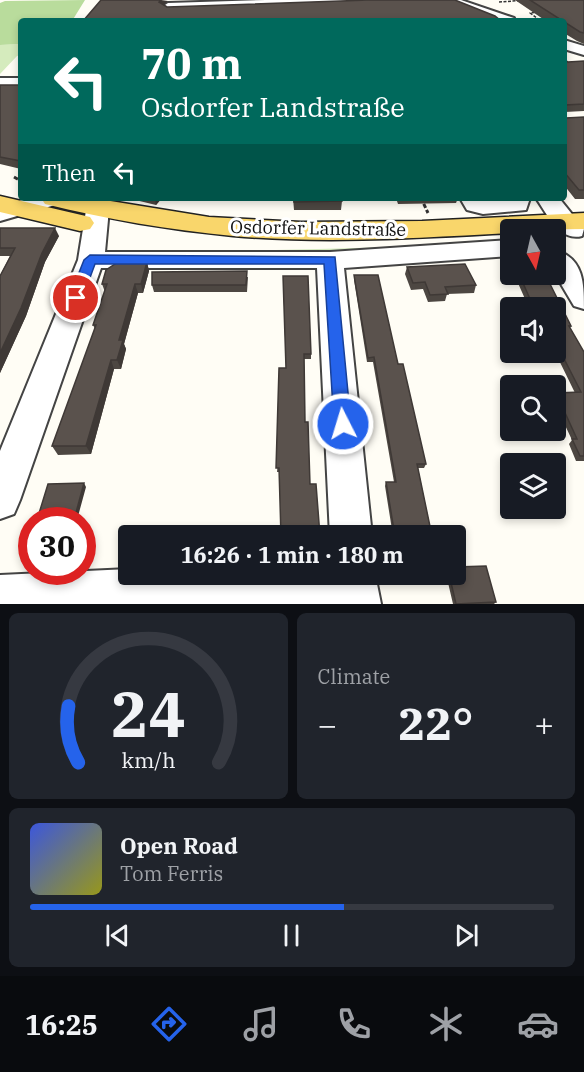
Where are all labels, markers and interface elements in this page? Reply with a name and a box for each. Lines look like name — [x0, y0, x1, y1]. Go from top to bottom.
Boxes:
text: 70 m — [141, 36, 242, 91]
icon: left — [42, 42, 120, 120]
text: Osdorfer Landstraße — [141, 89, 405, 124]
icon: left — [108, 156, 141, 189]
text: Then — [42, 158, 96, 187]
street label: Osdorfer Landstraße — [230, 215, 406, 241]
north arrow — [500, 219, 566, 285]
map controls — [500, 219, 566, 519]
pin — [50, 272, 101, 323]
icon: arrive — [59, 281, 92, 314]
button: sound — [500, 297, 566, 363]
button: search — [500, 375, 566, 441]
position arrow — [311, 392, 375, 456]
button: layers — [500, 453, 566, 519]
speed limit sign: 30 — [18, 507, 96, 585]
text: 16:26 · 1 min · 180 m — [180, 540, 404, 569]
text: Climate — [318, 663, 390, 690]
text: 24 — [111, 673, 186, 754]
text: 22° — [398, 694, 473, 752]
text: − — [318, 703, 337, 746]
text: + — [534, 703, 554, 746]
text: km/h — [121, 746, 175, 774]
text: Open Road — [120, 831, 238, 860]
text: Tom Ferris — [120, 860, 223, 887]
icon: previous — [101, 919, 134, 952]
icon: pause — [275, 919, 308, 952]
icon: next — [450, 919, 483, 952]
icon: directions — [148, 1003, 190, 1045]
icon: music — [240, 1003, 282, 1045]
icon: phone — [333, 1003, 375, 1045]
icon: climate — [425, 1003, 467, 1045]
icon: car — [517, 1003, 559, 1045]
text: 16:25 — [25, 1007, 98, 1042]

